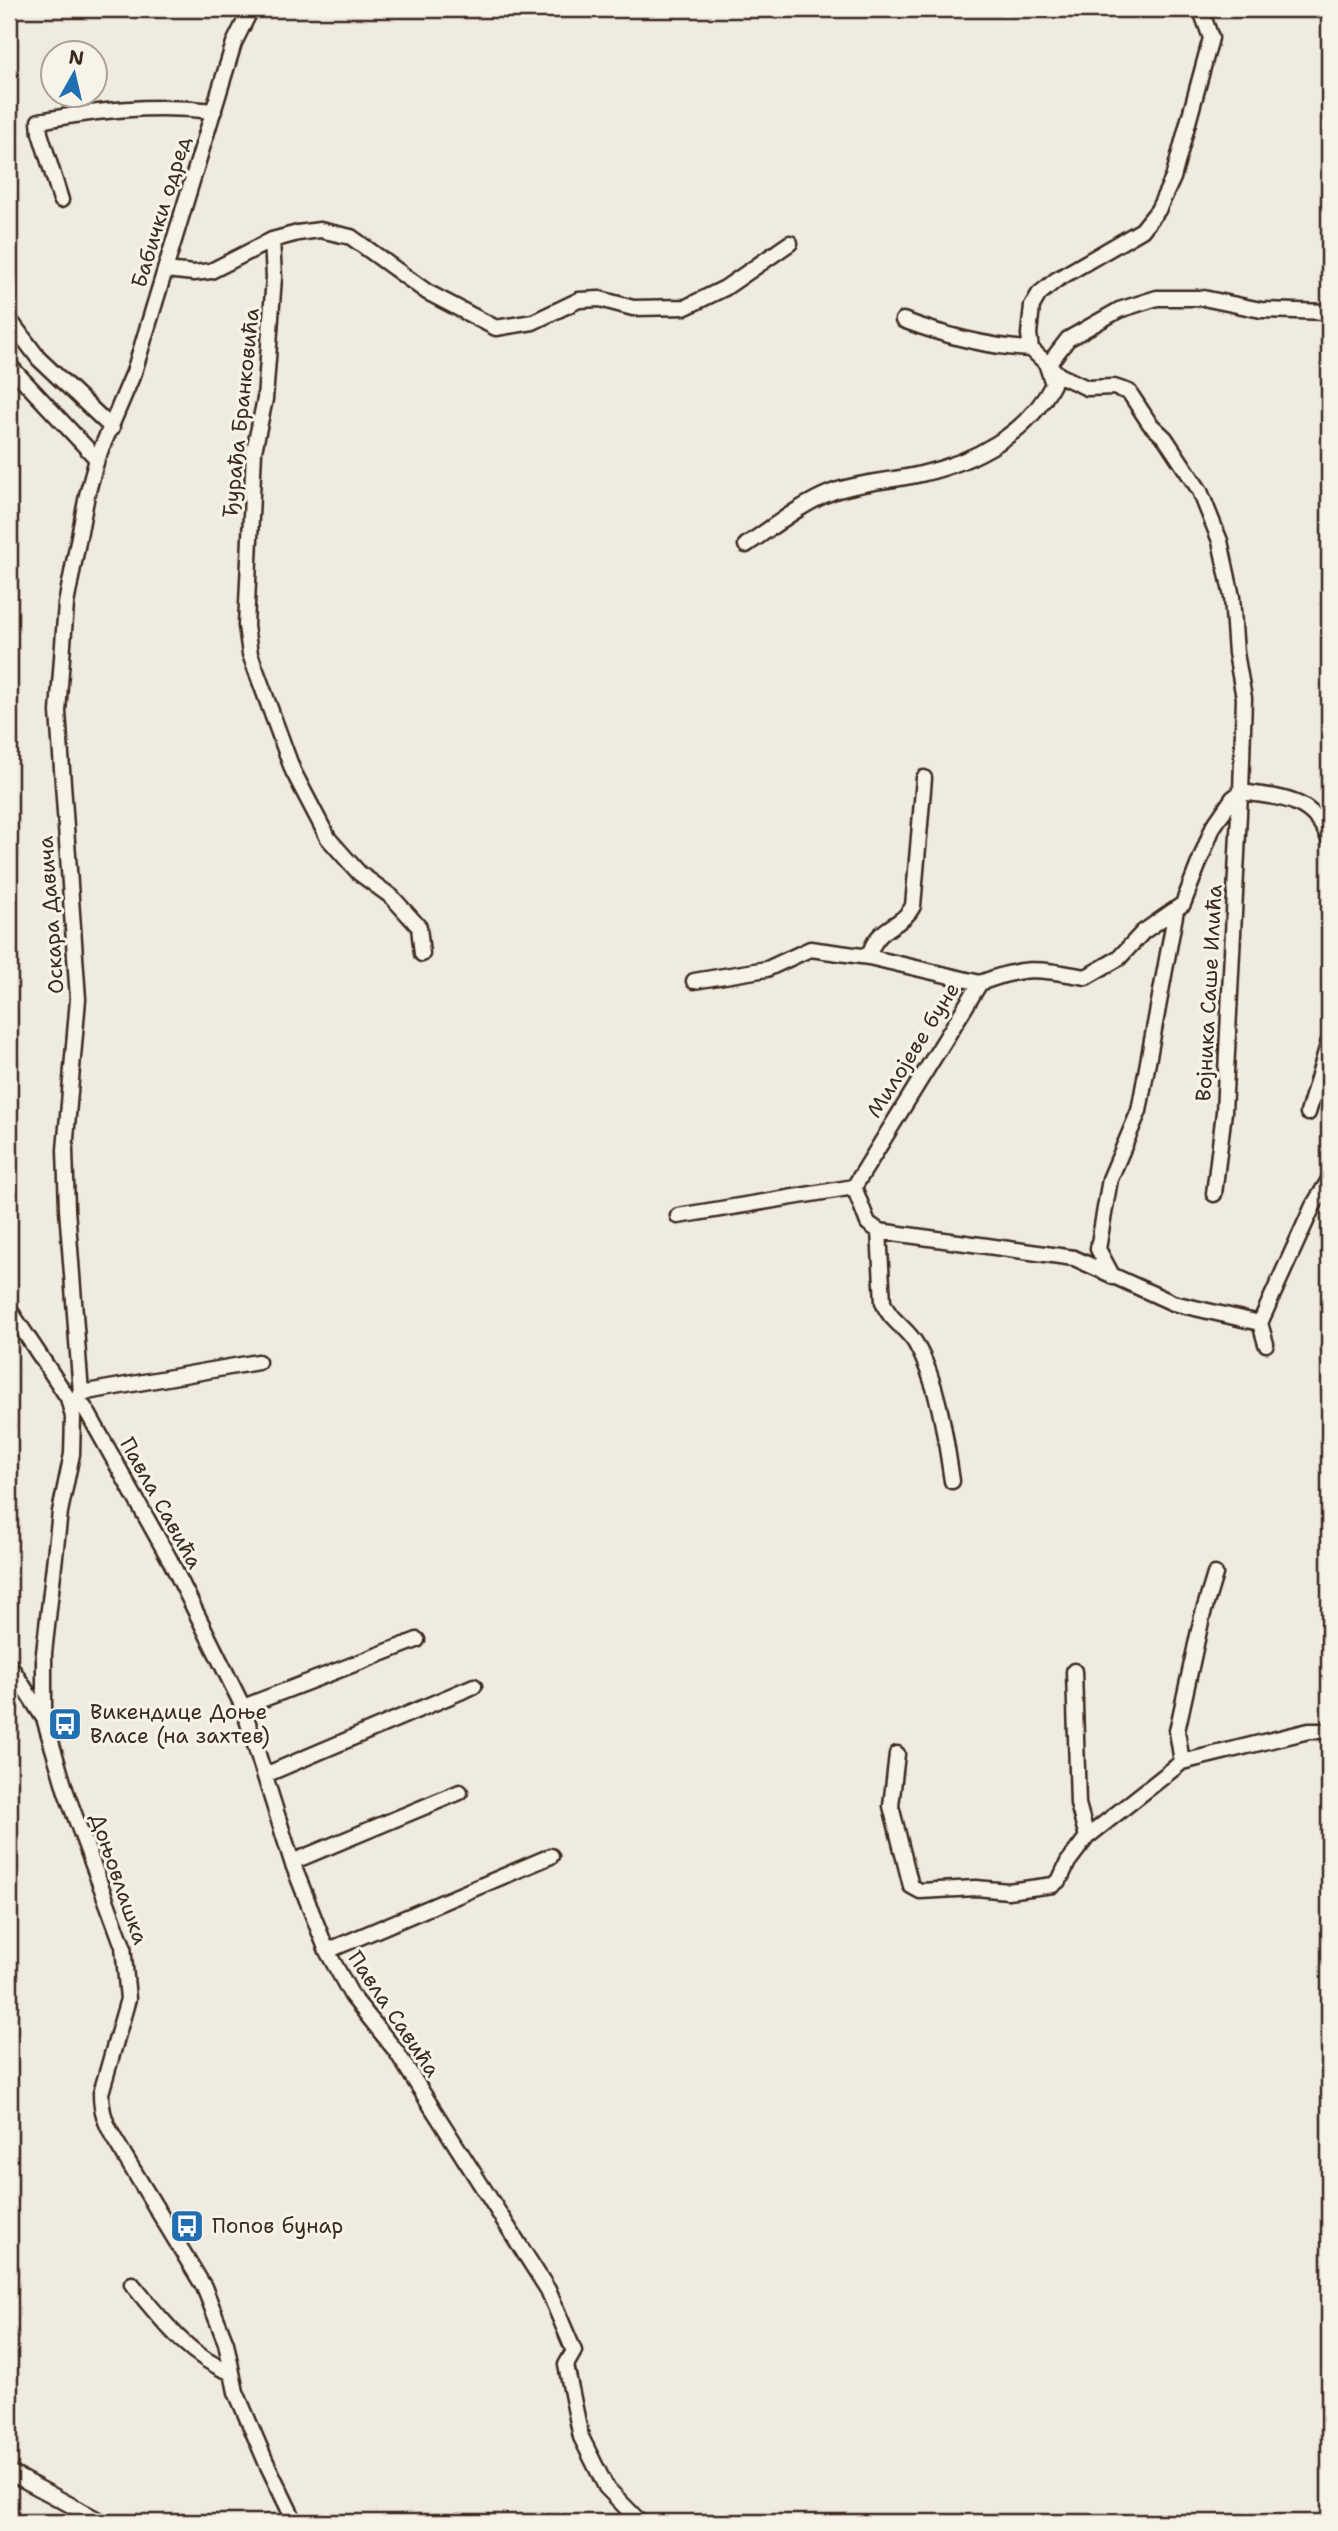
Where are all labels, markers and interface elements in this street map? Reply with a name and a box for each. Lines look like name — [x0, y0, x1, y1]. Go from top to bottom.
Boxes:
north arrow — [38, 38, 108, 108]
text: N — [67, 44, 85, 71]
street label: Бабички одред — [125, 133, 197, 291]
street label: Ђурађа Бранковића — [216, 307, 266, 519]
street label: Оскара Давича — [32, 835, 70, 995]
street label: Војника Саше Илића — [1189, 884, 1229, 1102]
street label: Милојеве буне — [860, 977, 966, 1123]
street label: Павла Савића — [113, 1432, 209, 1574]
place label: Викендице Доње Власе (на захтев) — [90, 1698, 270, 1750]
bus stop icon: Викендице Доње Власе (на захтев) — [46, 1705, 84, 1743]
street label: Доњовлашка — [83, 1810, 155, 1948]
street label: Павла Савића — [341, 1945, 447, 2083]
bus stop icon: Попов бунар — [168, 2207, 206, 2245]
place label: Попов бунар — [212, 2212, 343, 2240]

